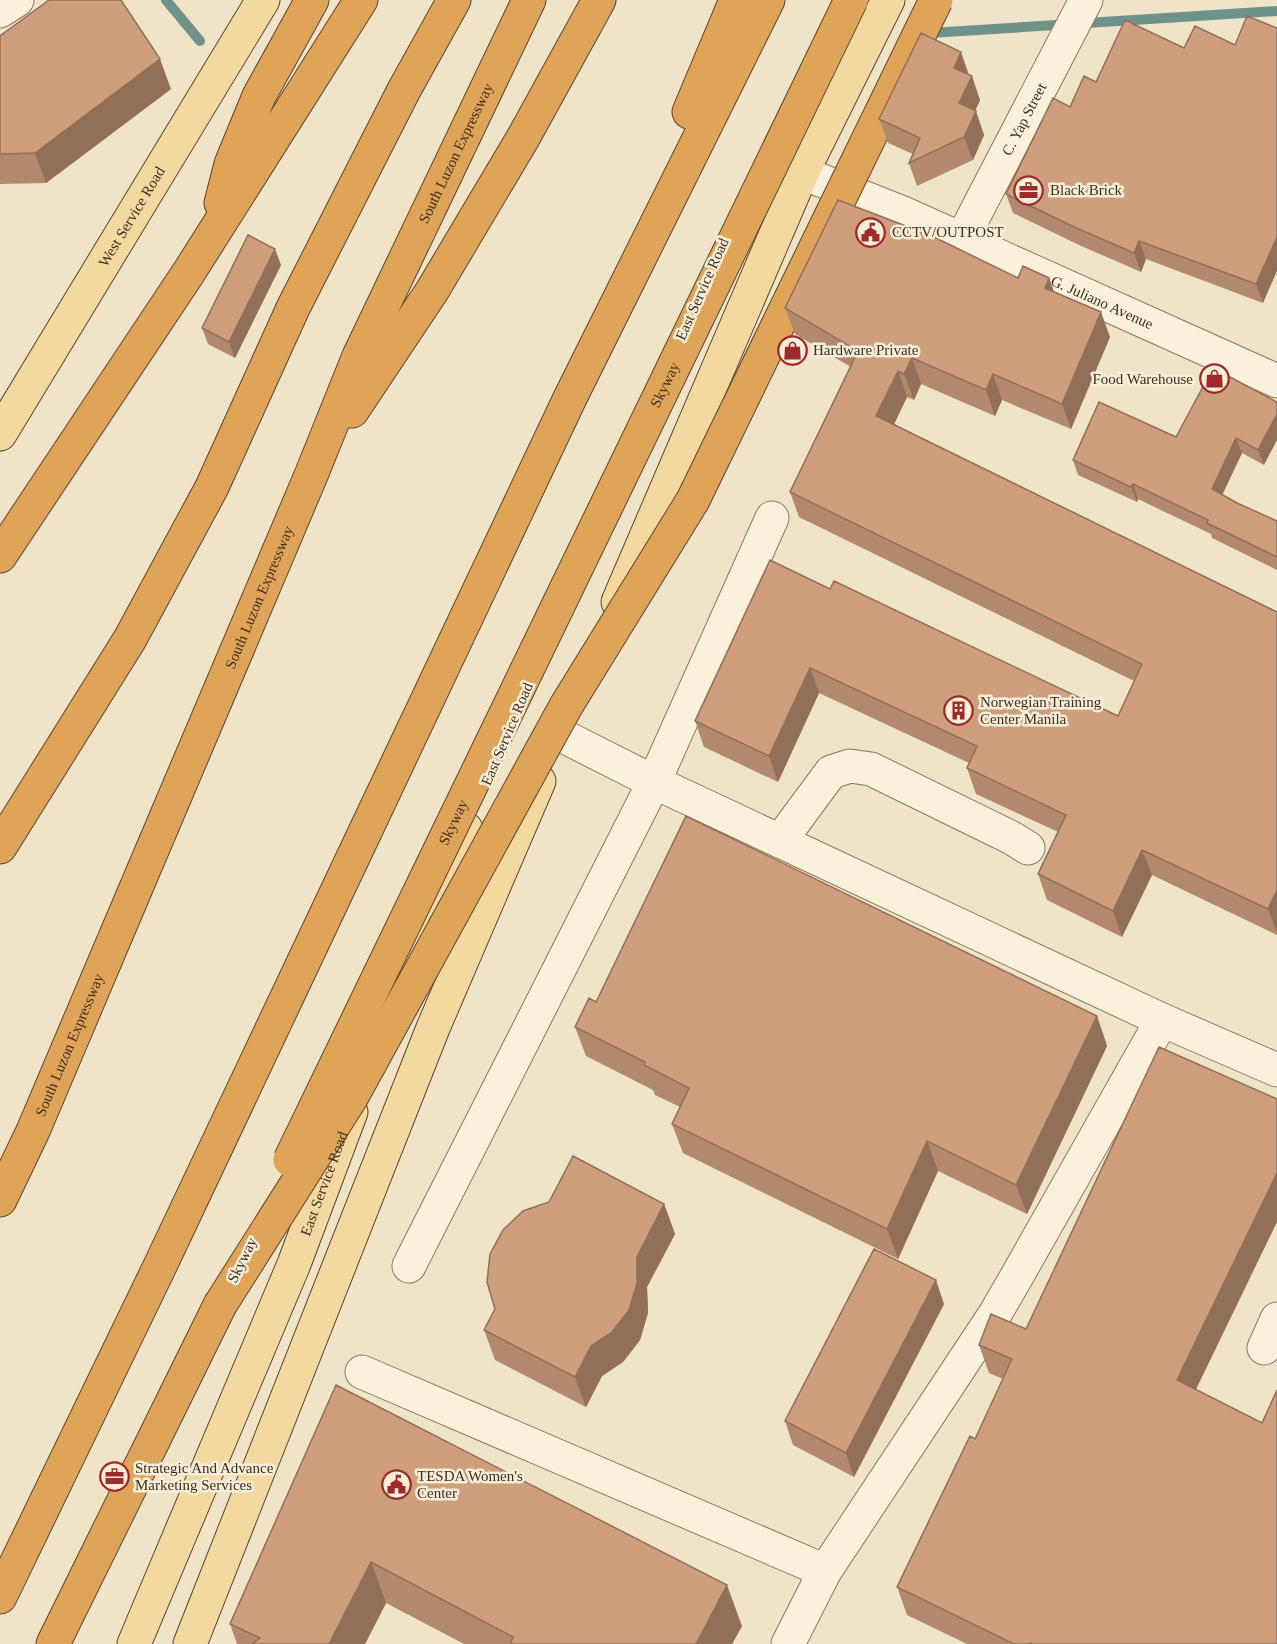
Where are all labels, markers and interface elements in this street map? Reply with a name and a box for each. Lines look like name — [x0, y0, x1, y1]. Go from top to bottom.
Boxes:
street label: South Luzon Expressway — [416, 80, 496, 226]
street label: C. Yap Street — [999, 80, 1050, 158]
street label: West Service Road — [95, 164, 168, 270]
office icon: Black Brick — [1013, 174, 1045, 206]
place label: Black Brick — [1050, 182, 1123, 198]
public building icon: CCTV/OUTPOST — [855, 216, 887, 248]
place label: CCTV/OUTPOST — [892, 224, 1004, 240]
street label: East Service Road — [672, 235, 732, 342]
street label: G. Juliano Avenue — [1049, 273, 1156, 332]
shop icon: Hardware Private — [776, 334, 808, 366]
place label: Hardware Private — [813, 342, 919, 358]
street label: Skyway — [647, 359, 683, 410]
shop icon: Food Warehouse — [1198, 363, 1230, 395]
place label: Food Warehouse — [1092, 371, 1193, 387]
street label: South Luzon Expressway — [222, 523, 297, 671]
street label: East Service Road — [478, 680, 536, 788]
place label: Norwegian Training Center Manila — [980, 694, 1102, 727]
building icon: Norwegian Training Center Manila — [943, 695, 975, 727]
street label: Skyway — [436, 797, 471, 848]
street label: South Luzon Expressway — [32, 971, 107, 1119]
street label: East Service Road — [297, 1129, 351, 1238]
street label: Skyway — [224, 1234, 260, 1285]
place label: Strategic And Advance Marketing Services — [135, 1460, 274, 1493]
office icon: Strategic And Advance Marketing Services — [98, 1461, 130, 1493]
place label: TESDA Women's Center — [417, 1468, 523, 1501]
public building icon: TESDA Women's Center — [380, 1469, 412, 1501]

